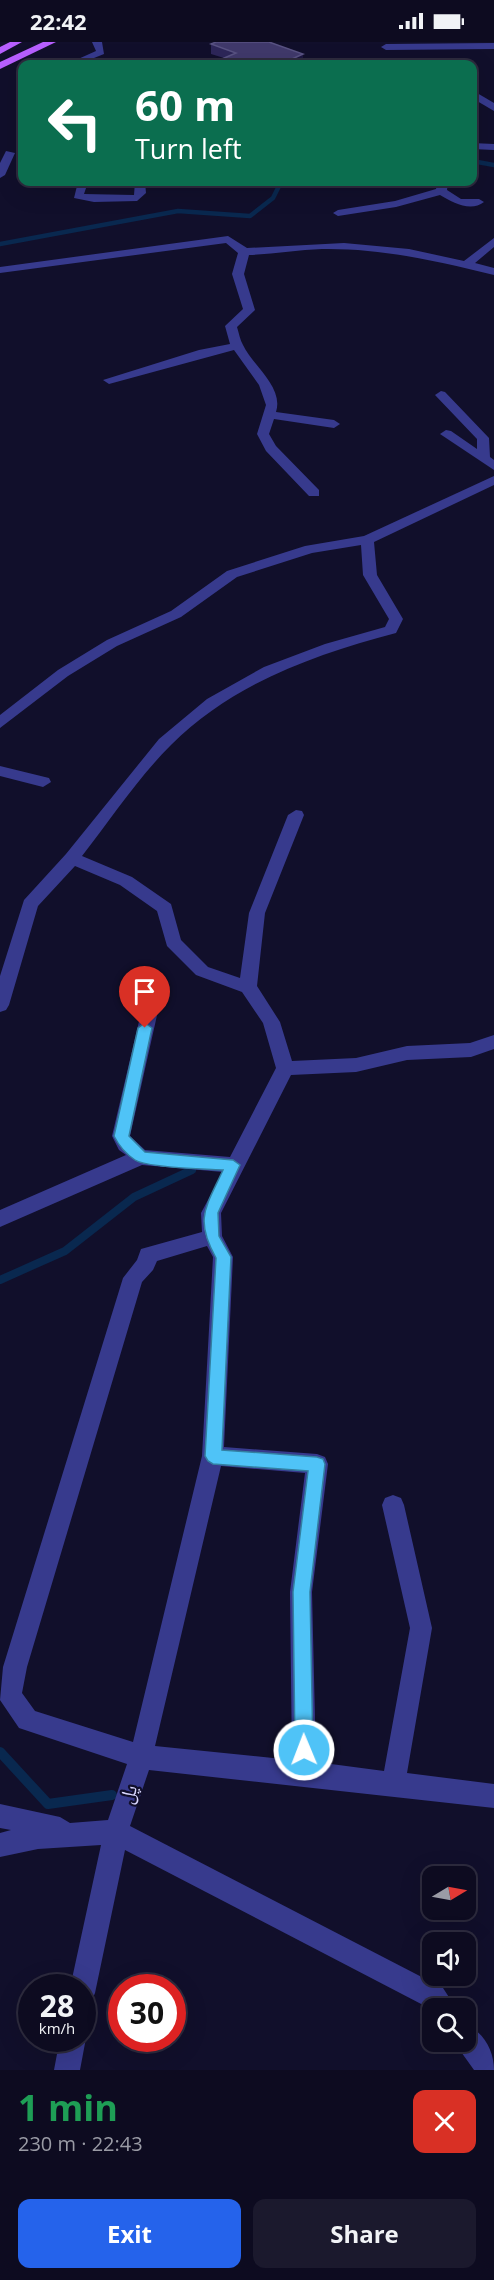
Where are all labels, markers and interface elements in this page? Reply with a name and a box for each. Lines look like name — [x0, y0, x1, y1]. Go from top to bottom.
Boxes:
text: 22:42 — [30, 6, 87, 36]
text: 60 m — [135, 76, 235, 133]
icon: left — [36, 84, 114, 162]
text: Turn left — [135, 130, 242, 167]
pin — [119, 966, 170, 1028]
icon: arrive — [128, 975, 161, 1008]
position arrow — [272, 1718, 336, 1782]
street label: پل — [112, 1781, 143, 1807]
north arrow — [422, 1866, 476, 1920]
map controls — [422, 1866, 476, 2052]
button: sound — [422, 1932, 476, 1986]
speed limit sign: 30 — [108, 1974, 186, 2052]
text: 28 — [40, 1985, 74, 2026]
button: search — [422, 1998, 476, 2052]
text: km/h — [39, 2018, 75, 2038]
text: 1 min — [18, 2083, 118, 2132]
button: close — [413, 2090, 476, 2153]
text: 230 m · 22:43 — [18, 2130, 143, 2157]
button: Exit — [18, 2199, 241, 2268]
button: Share — [253, 2199, 476, 2268]

